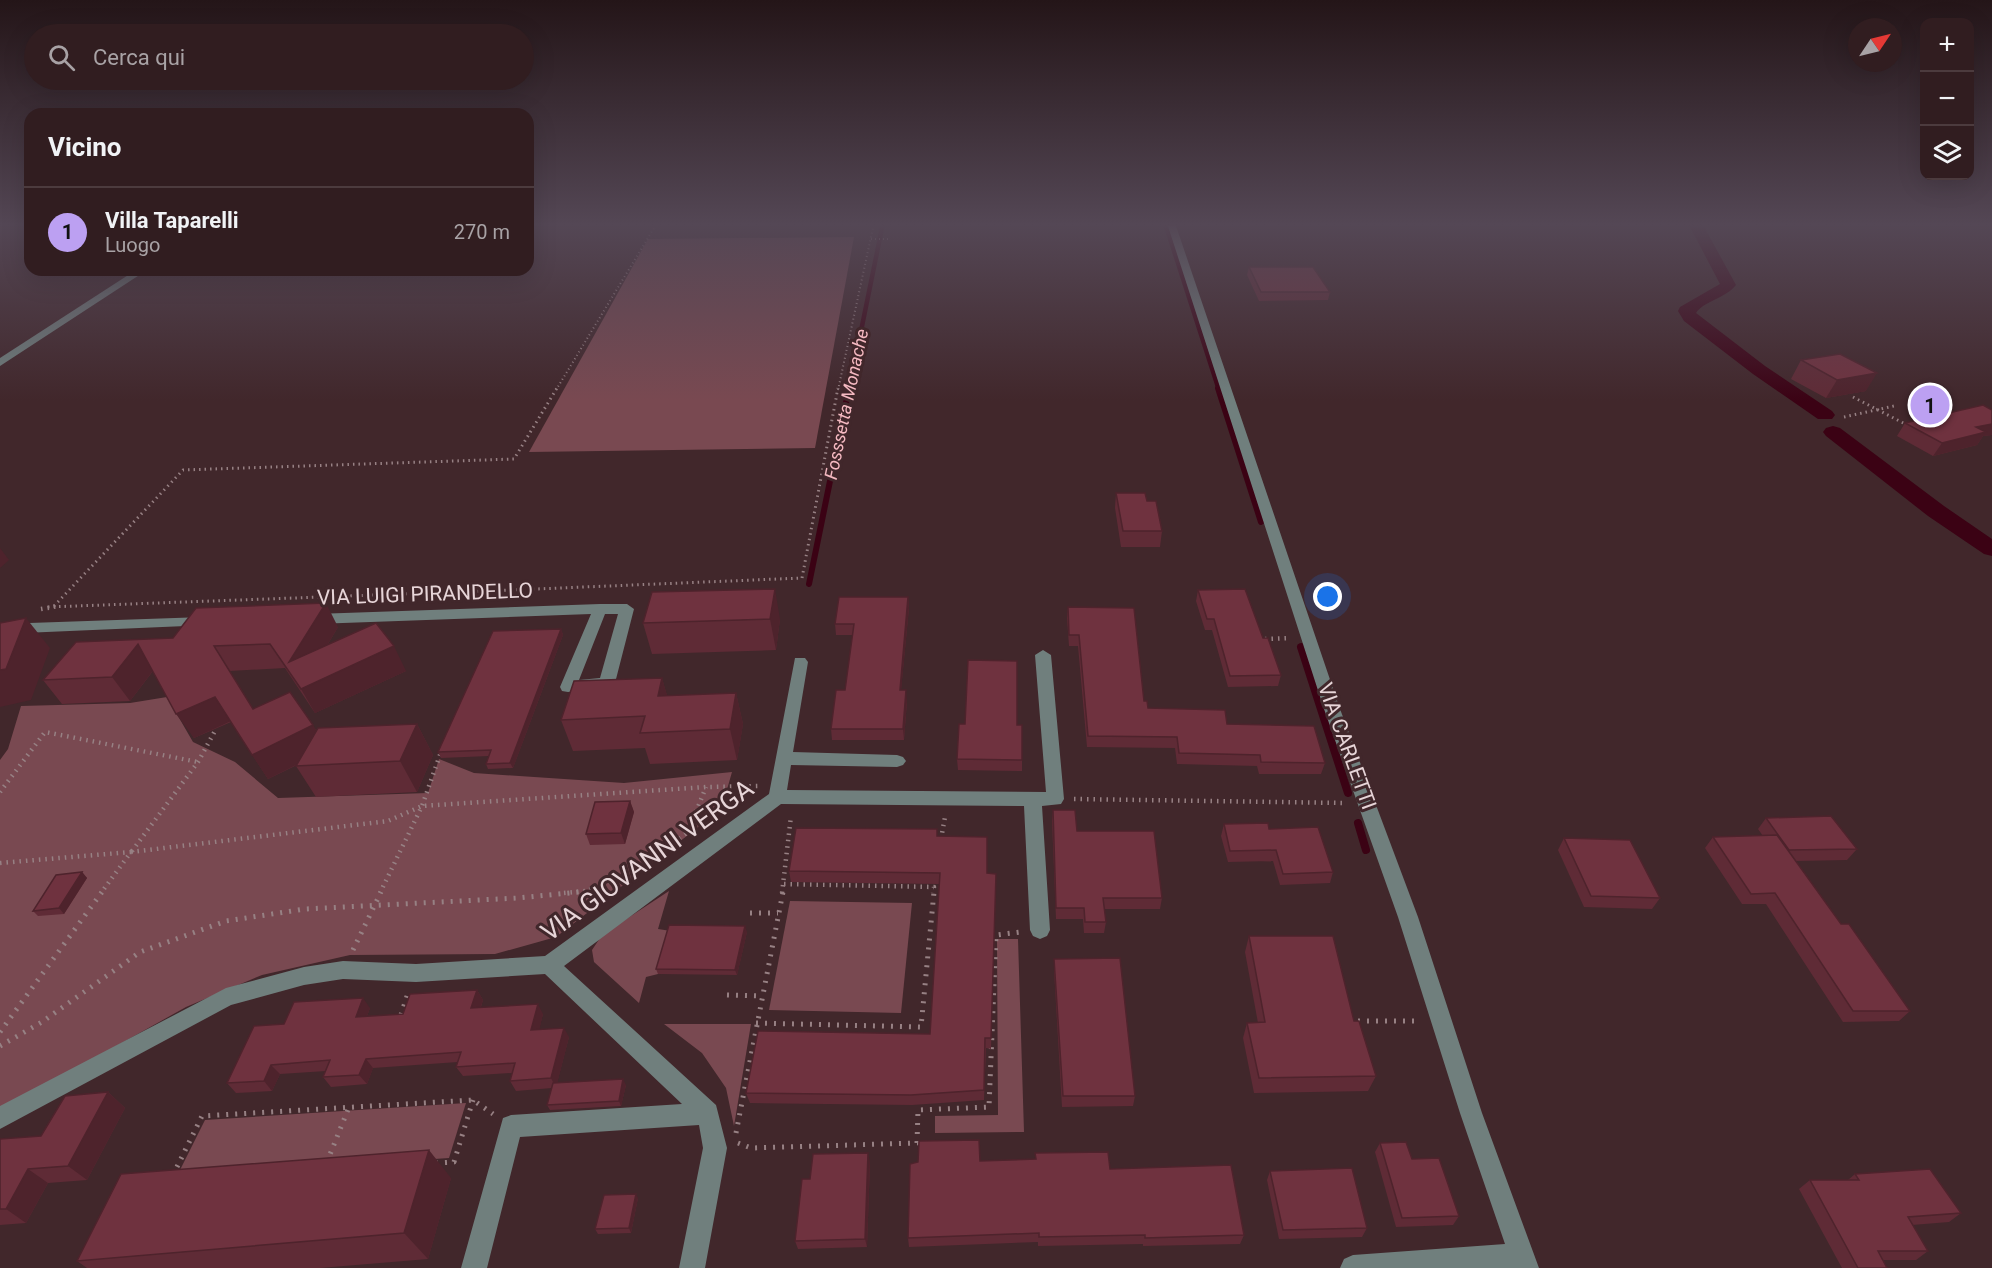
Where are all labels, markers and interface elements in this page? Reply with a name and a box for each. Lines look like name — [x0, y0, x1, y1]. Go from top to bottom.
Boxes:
north arrow — [1848, 18, 1902, 72]
map controls — [1920, 18, 1974, 180]
button: + — [1920, 18, 1974, 72]
search box — [24, 24, 534, 90]
icon: search — [45, 41, 78, 74]
text: Cerca qui — [93, 45, 185, 70]
button: − — [1920, 72, 1974, 126]
button: layers — [1920, 126, 1974, 180]
text: Vicino — [48, 132, 122, 162]
text: Villa Taparelli — [105, 208, 239, 233]
text: 1 — [62, 220, 73, 244]
text: 270 m — [454, 220, 510, 244]
text: Luogo — [105, 233, 160, 257]
water label: Fosssetta Monache — [820, 327, 872, 481]
pin: 1 — [1910, 382, 1950, 428]
street label: VIA LUIGI PIRANDELLO — [317, 578, 533, 610]
your location — [1313, 582, 1342, 611]
street label: VIA CARLETTI — [1313, 679, 1381, 813]
street label: VIA GIOVANNI VERGA — [535, 773, 759, 947]

